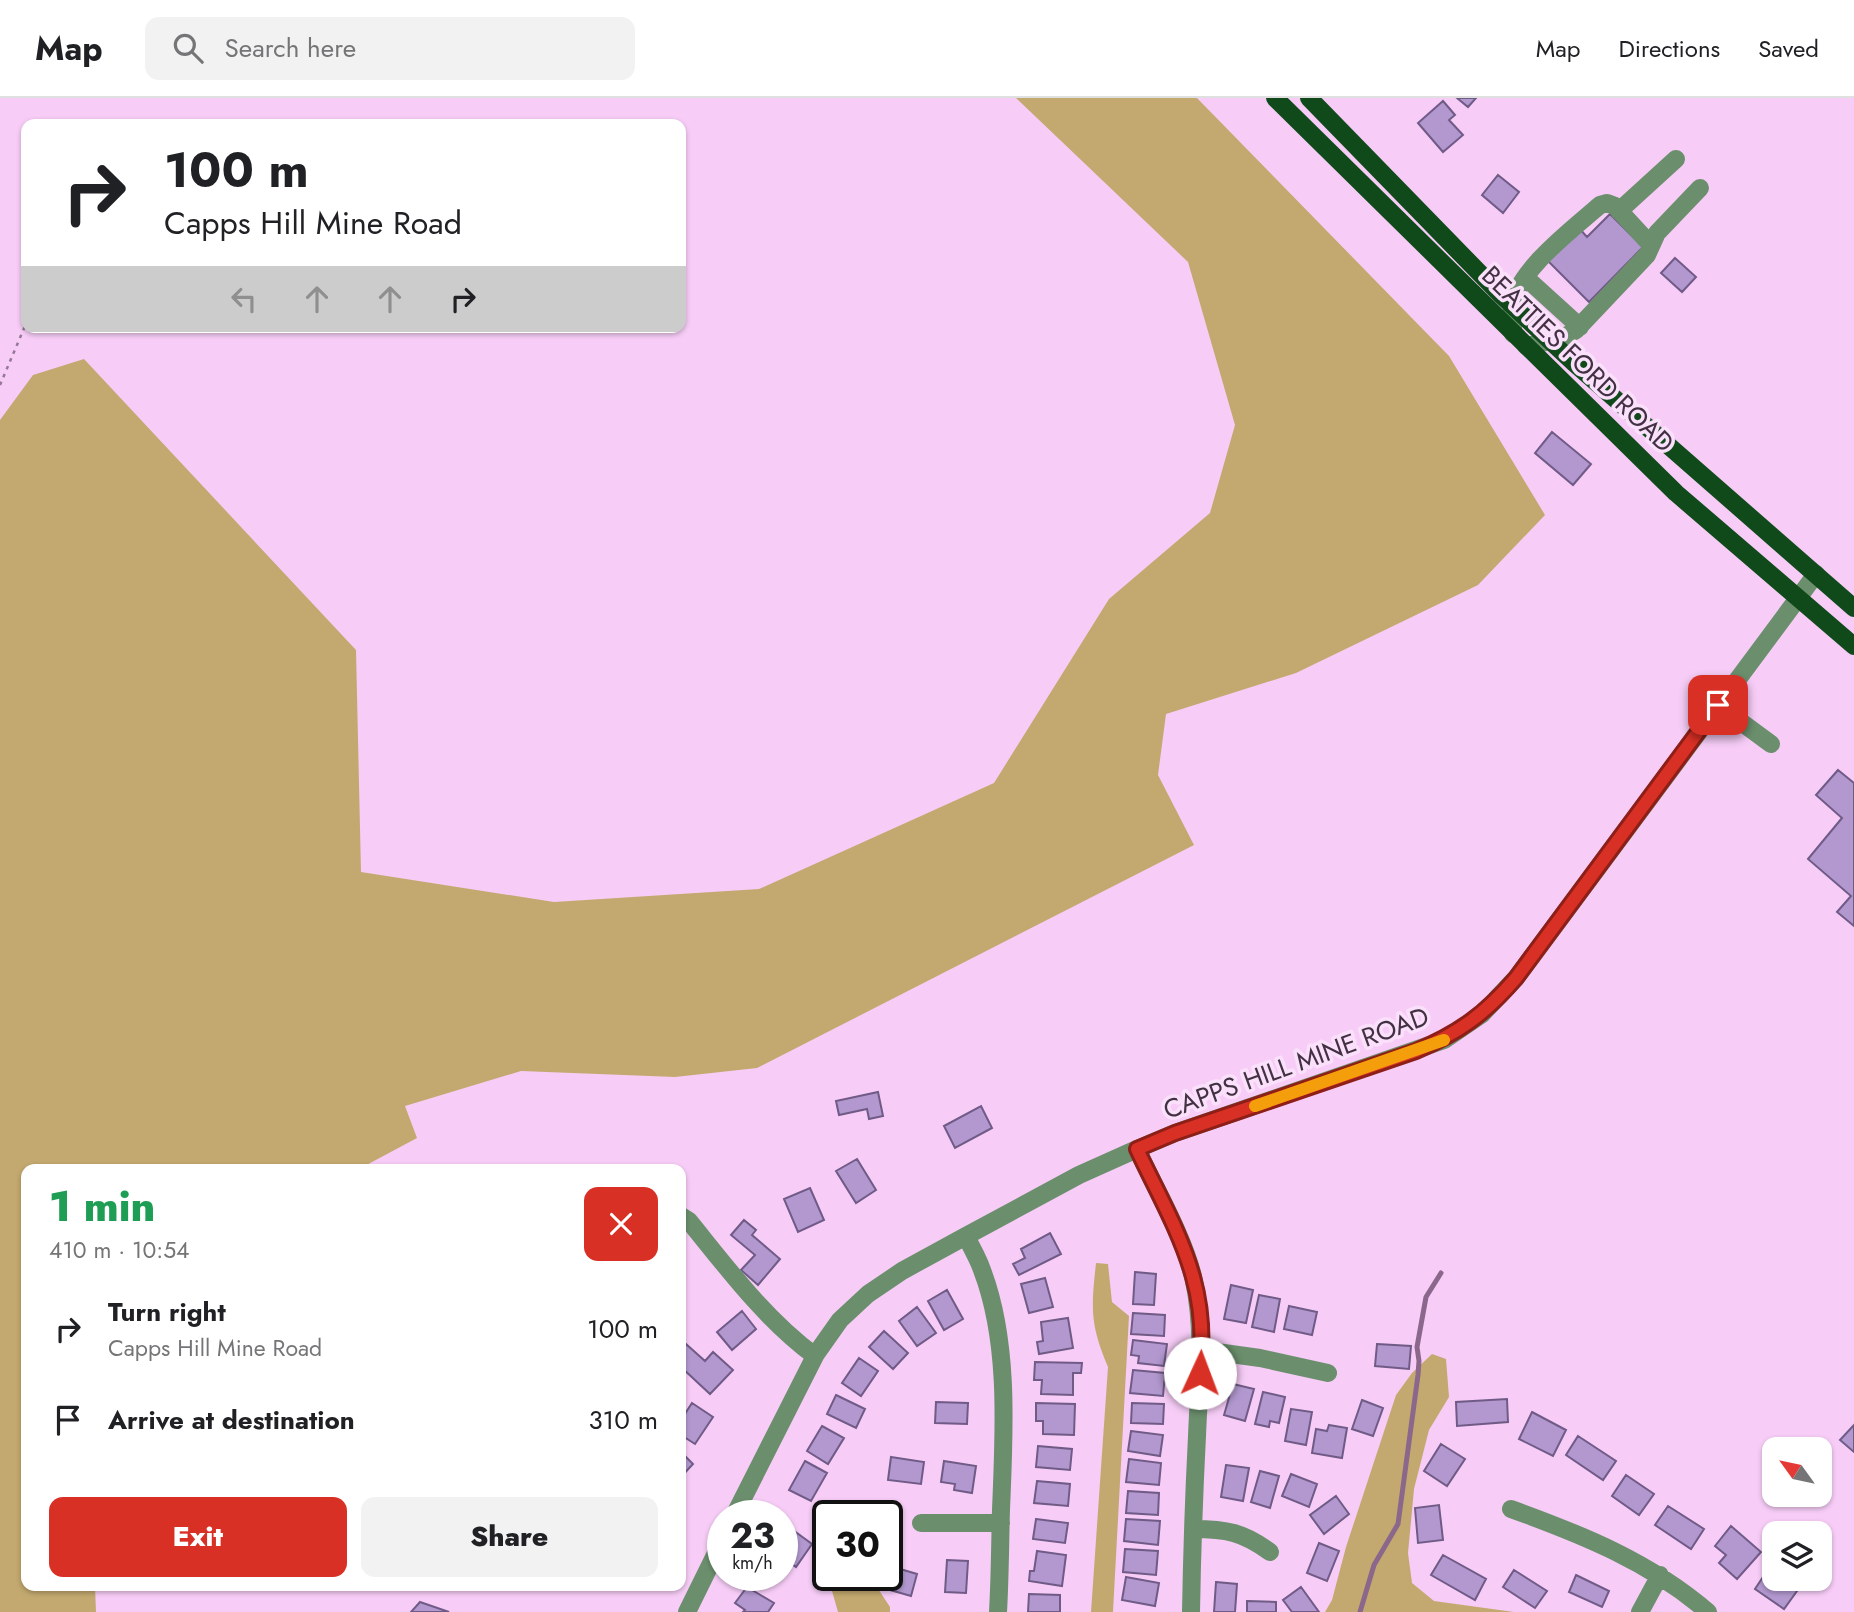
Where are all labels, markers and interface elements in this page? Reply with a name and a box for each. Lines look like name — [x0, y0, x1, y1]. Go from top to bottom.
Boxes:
search box — [145, 17, 635, 80]
text: Map — [35, 25, 103, 72]
icon: search — [169, 29, 207, 67]
text: Search here — [225, 29, 356, 67]
text: Map — [1536, 31, 1581, 66]
text: Directions — [1619, 31, 1720, 66]
text: Saved — [1758, 31, 1819, 66]
text: 100 m — [164, 135, 309, 205]
icon: right — [49, 147, 140, 238]
text: Capps Hill Mine Road — [164, 200, 462, 246]
street label: BEATTIES FORD ROAD — [1473, 257, 1683, 461]
icon: left — [225, 280, 263, 318]
icon: ahead — [298, 280, 336, 318]
icon: ahead — [371, 280, 409, 318]
icon: right — [444, 280, 482, 318]
pin — [1688, 675, 1748, 735]
icon: arrive — [1699, 686, 1737, 724]
street label: CAPPS HILL MINE ROAD — [1158, 997, 1434, 1129]
text: 1 min — [49, 1176, 155, 1237]
button: close — [584, 1187, 658, 1261]
text: 410 m · 10:54 — [49, 1233, 190, 1267]
text: Turn right — [108, 1293, 226, 1331]
icon: right — [49, 1310, 87, 1348]
text: 100 m — [587, 1310, 658, 1348]
text: Capps Hill Mine Road — [108, 1331, 322, 1365]
position arrow — [1163, 1336, 1237, 1410]
icon: arrive — [49, 1401, 87, 1439]
text: Arrive at destination — [108, 1401, 355, 1439]
text: 310 m — [588, 1401, 658, 1439]
north arrow — [1762, 1437, 1832, 1507]
map controls — [1762, 1437, 1832, 1591]
button: Exit — [49, 1497, 347, 1577]
button: Share — [361, 1497, 658, 1577]
speed limit sign: 30 — [812, 1500, 903, 1591]
text: 23 — [730, 1511, 775, 1561]
button: layers — [1762, 1521, 1832, 1591]
text: km/h — [732, 1550, 773, 1576]

